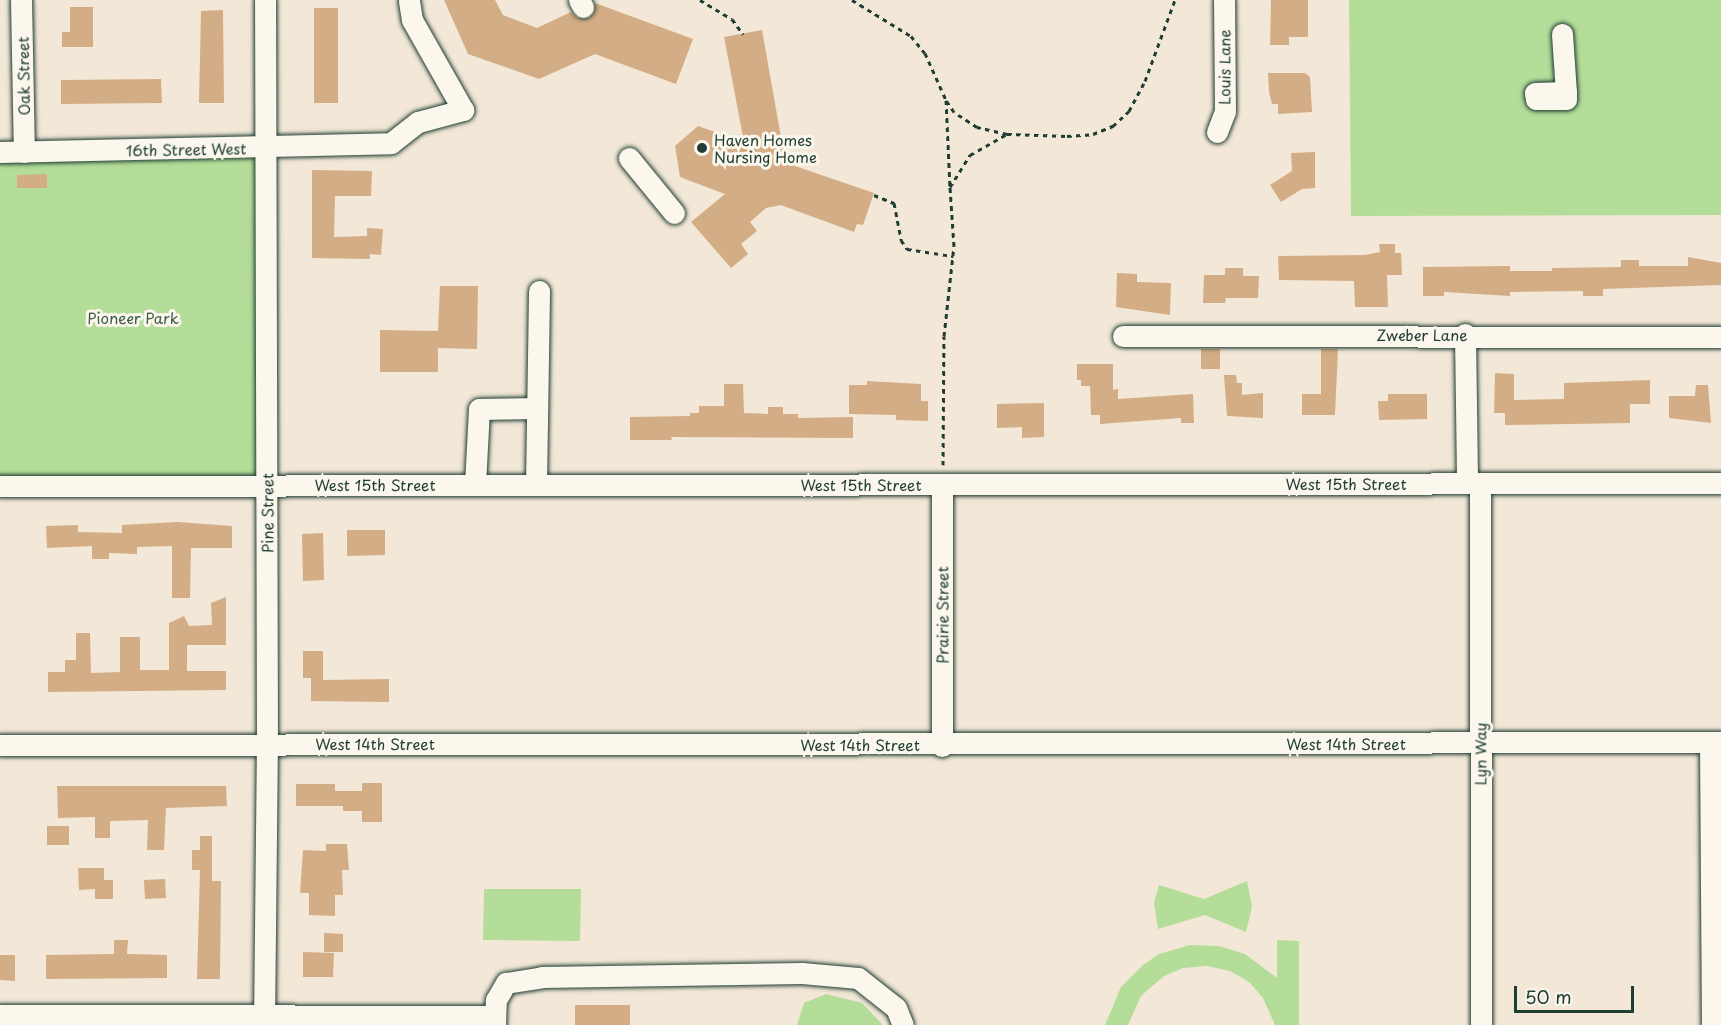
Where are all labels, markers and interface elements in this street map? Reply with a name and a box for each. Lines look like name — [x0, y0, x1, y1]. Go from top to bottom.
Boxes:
street label: Louis Lane — [1215, 29, 1233, 105]
street label: Oak Street — [13, 36, 33, 116]
place label: Haven Homes Nursing Home — [714, 130, 817, 165]
street label: 16th Street West — [125, 139, 247, 159]
marker: Haven Homes Nursing Home — [695, 141, 709, 155]
park label: Pioneer Park — [87, 309, 179, 327]
street label: Zweber Lane — [1376, 326, 1468, 344]
street label: Pine Street — [258, 473, 276, 553]
street label: West 15th Street — [1286, 475, 1406, 493]
street label: West 15th Street — [315, 476, 435, 494]
street label: West 15th Street — [801, 476, 921, 494]
street label: Prairie Street — [933, 566, 951, 664]
street label: Lyn Way — [1471, 722, 1489, 786]
street label: West 14th Street — [315, 735, 435, 753]
street label: West 14th Street — [1286, 735, 1406, 753]
street label: West 14th Street — [800, 736, 920, 754]
scale bar — [1517, 974, 1637, 1012]
text: 50 m — [1525, 983, 1572, 1010]

